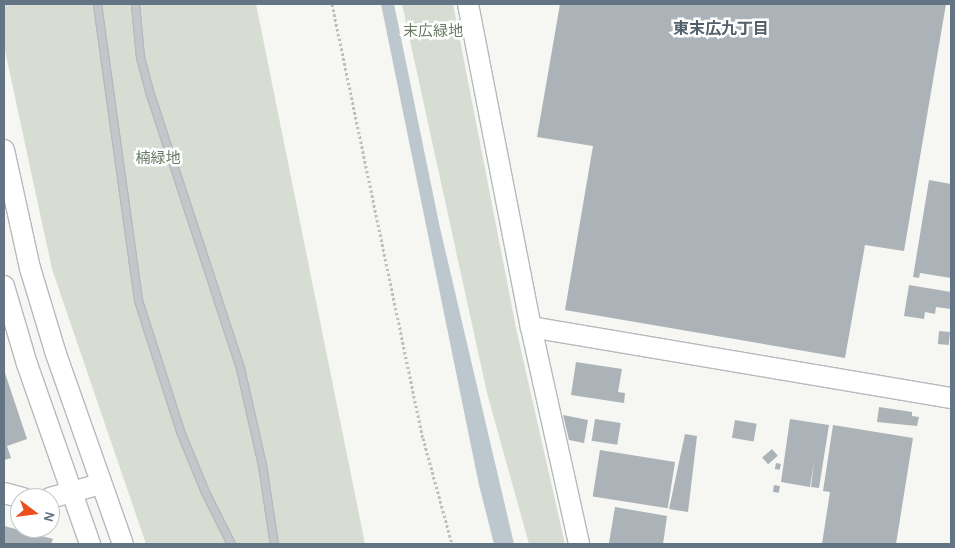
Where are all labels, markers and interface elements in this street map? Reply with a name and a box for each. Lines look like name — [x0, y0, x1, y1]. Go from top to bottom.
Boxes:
district label: 東末広九丁目 — [673, 19, 769, 39]
park label: 末広緑地 — [403, 23, 463, 41]
park label: 楠緑地 — [136, 150, 180, 168]
north arrow — [10, 488, 60, 538]
text: N — [39, 510, 59, 524]

